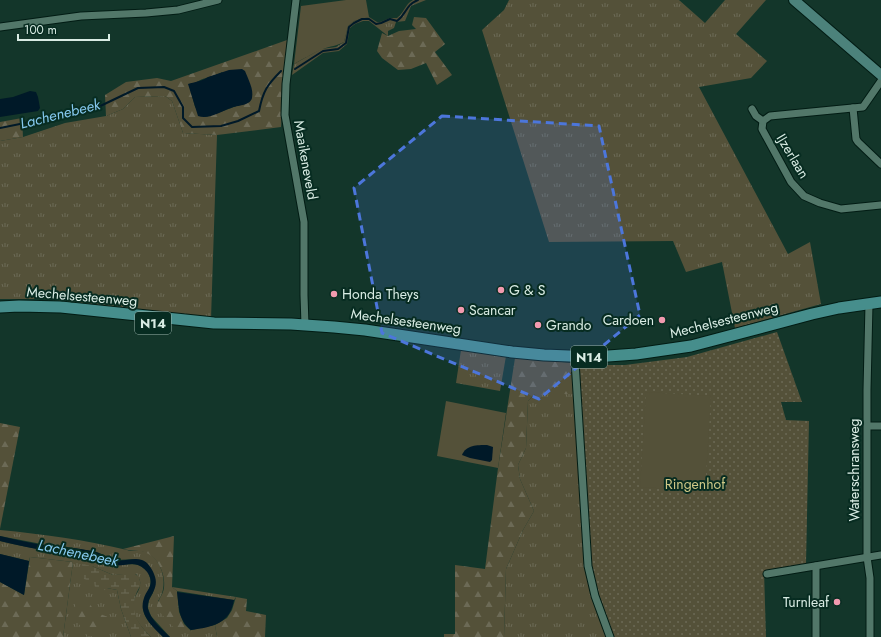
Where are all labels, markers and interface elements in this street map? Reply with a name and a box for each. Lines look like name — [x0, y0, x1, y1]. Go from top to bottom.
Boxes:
scale bar — [18, 16, 109, 42]
text: 100 m — [24, 21, 57, 39]
water label: Lachenebeek — [18, 93, 103, 135]
street label: Maaikeneveld — [289, 119, 323, 201]
street label: IJzerlaan — [772, 130, 814, 182]
place label: G & S — [509, 280, 546, 300]
street label: Mechelsesteenweg — [26, 281, 138, 311]
place label: Honda Theys — [342, 284, 419, 304]
marker: G & S — [496, 285, 506, 295]
marker: Honda Theys — [329, 289, 339, 299]
street label: Mechelsesteenweg — [668, 297, 780, 343]
place label: Scancar — [469, 300, 516, 320]
street label: Mechelsesteenweg — [350, 303, 462, 339]
marker: Scancar — [456, 305, 466, 315]
place label: Cardoen — [603, 310, 654, 330]
road number: N14 — [135, 312, 171, 334]
place label: Grando — [546, 315, 592, 335]
marker: Cardoen — [657, 315, 667, 325]
marker: Grando — [533, 320, 543, 330]
road number: N14 — [571, 346, 607, 368]
street label: Waterschransweg — [844, 418, 864, 522]
park label: Ringenhof — [665, 474, 726, 494]
water label: Lachenebeek — [36, 534, 121, 572]
place label: Turnleaf — [783, 592, 830, 612]
marker: Turnleaf — [832, 597, 842, 607]

